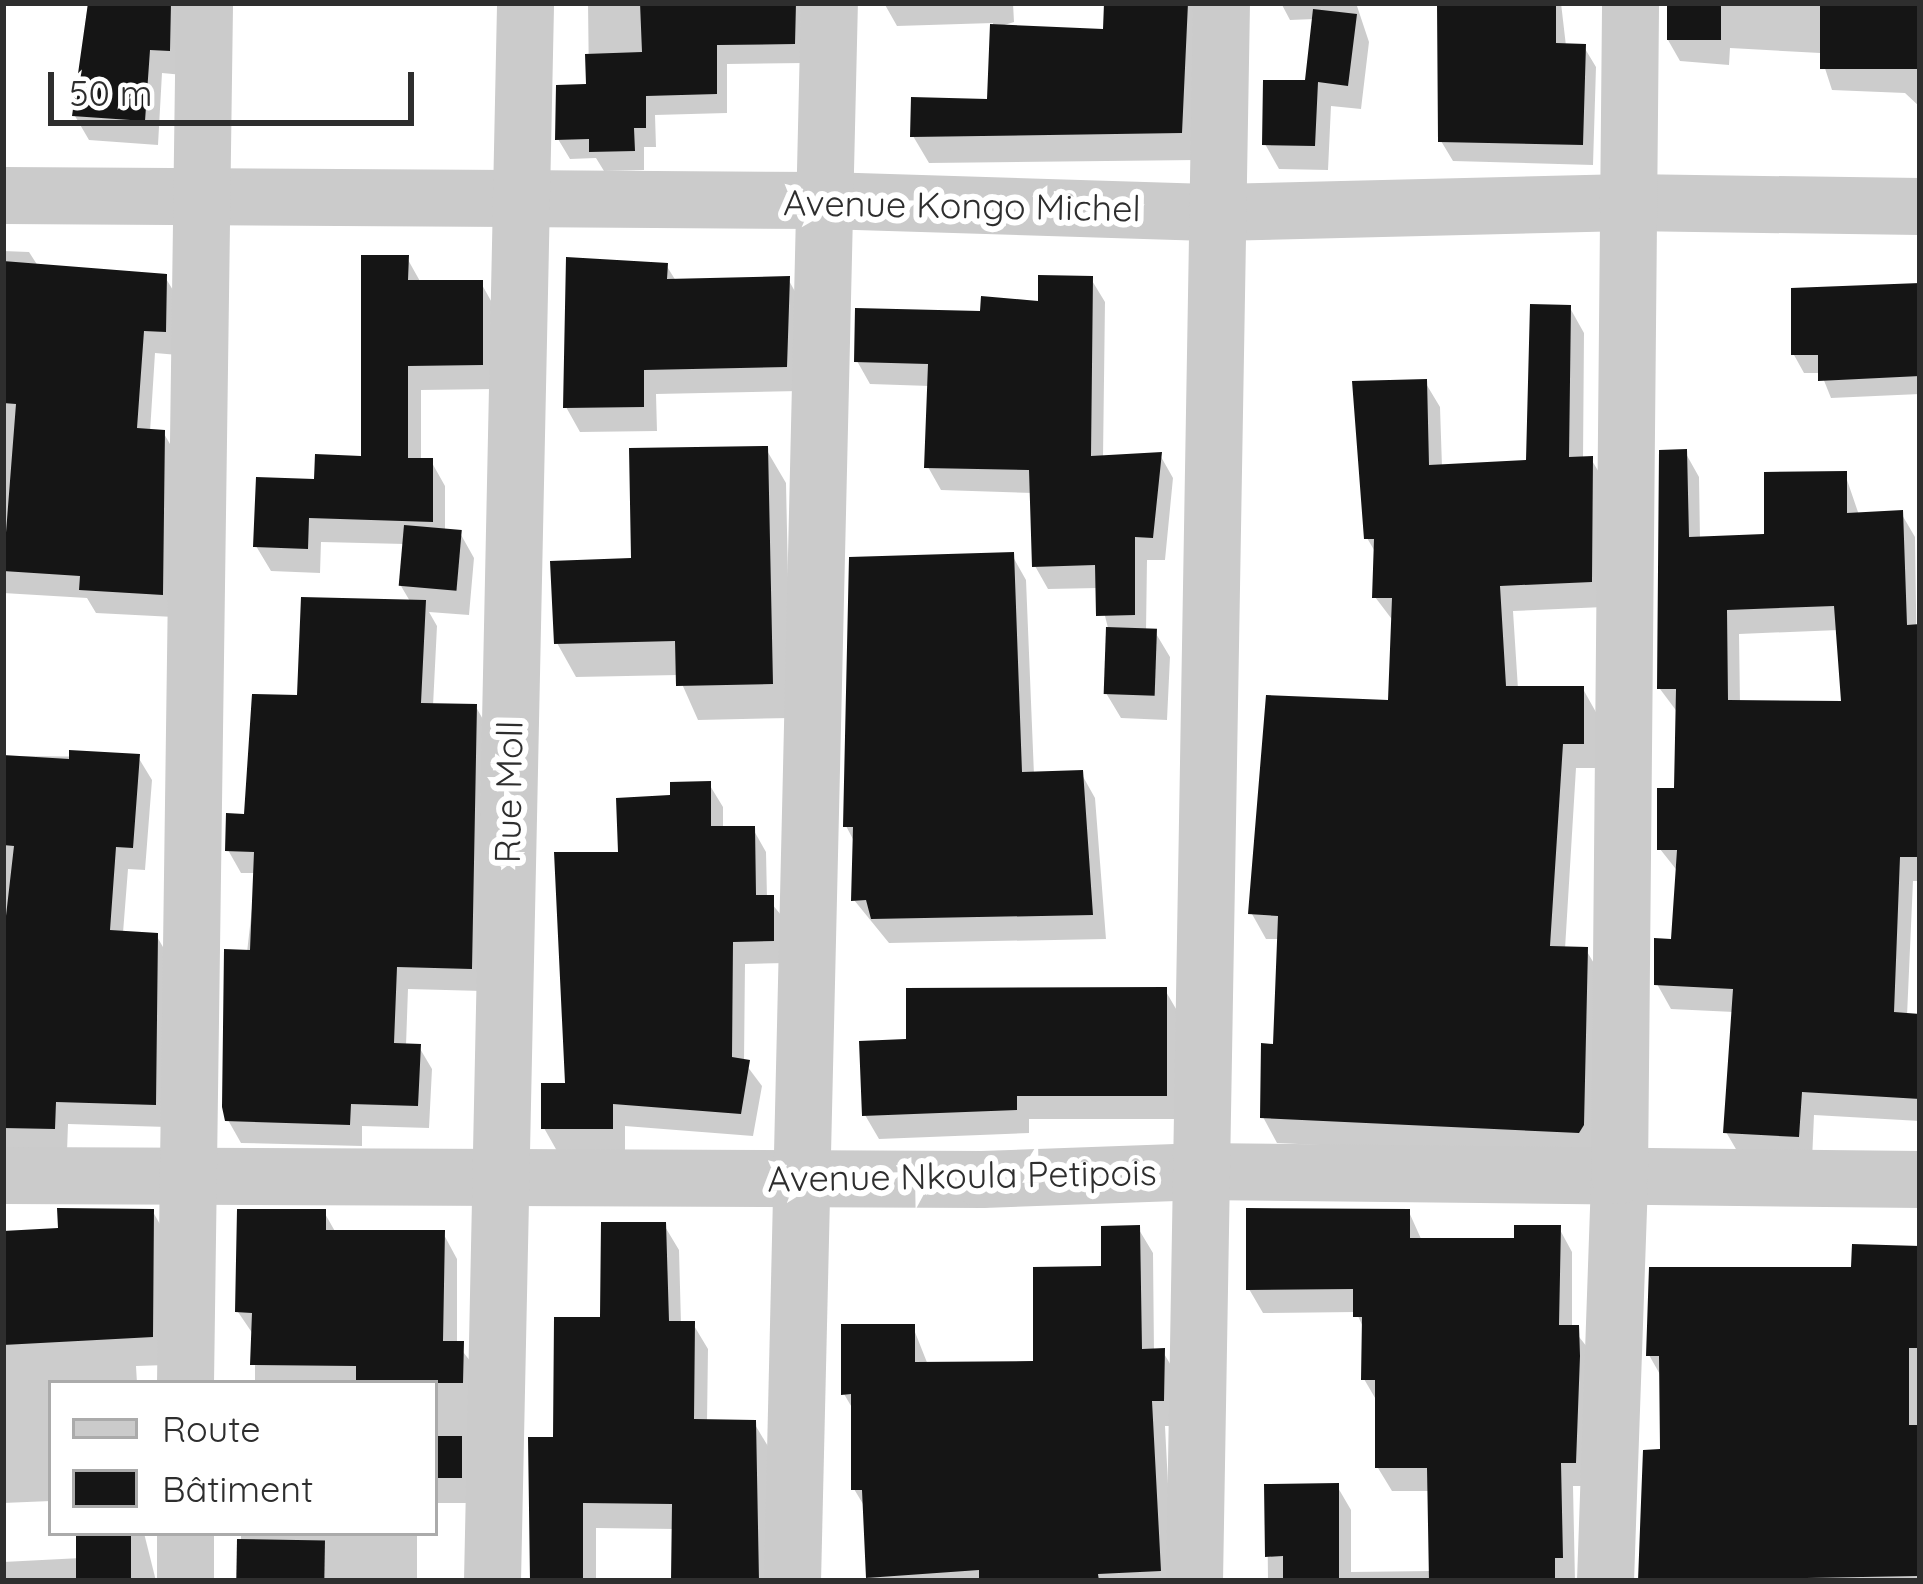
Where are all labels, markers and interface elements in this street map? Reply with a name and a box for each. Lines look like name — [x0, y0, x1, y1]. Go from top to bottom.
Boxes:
scale bar — [54, 48, 420, 122]
text: 50 m — [69, 70, 153, 115]
street label: Avenue Kongo Michel — [783, 180, 1141, 230]
street label: Rue Moll — [485, 720, 531, 864]
street label: Avenue Nkoula Petipois — [767, 1150, 1157, 1200]
legend — [48, 1380, 438, 1536]
text: Route — [162, 1406, 261, 1451]
text: Bâtiment — [162, 1466, 313, 1511]

